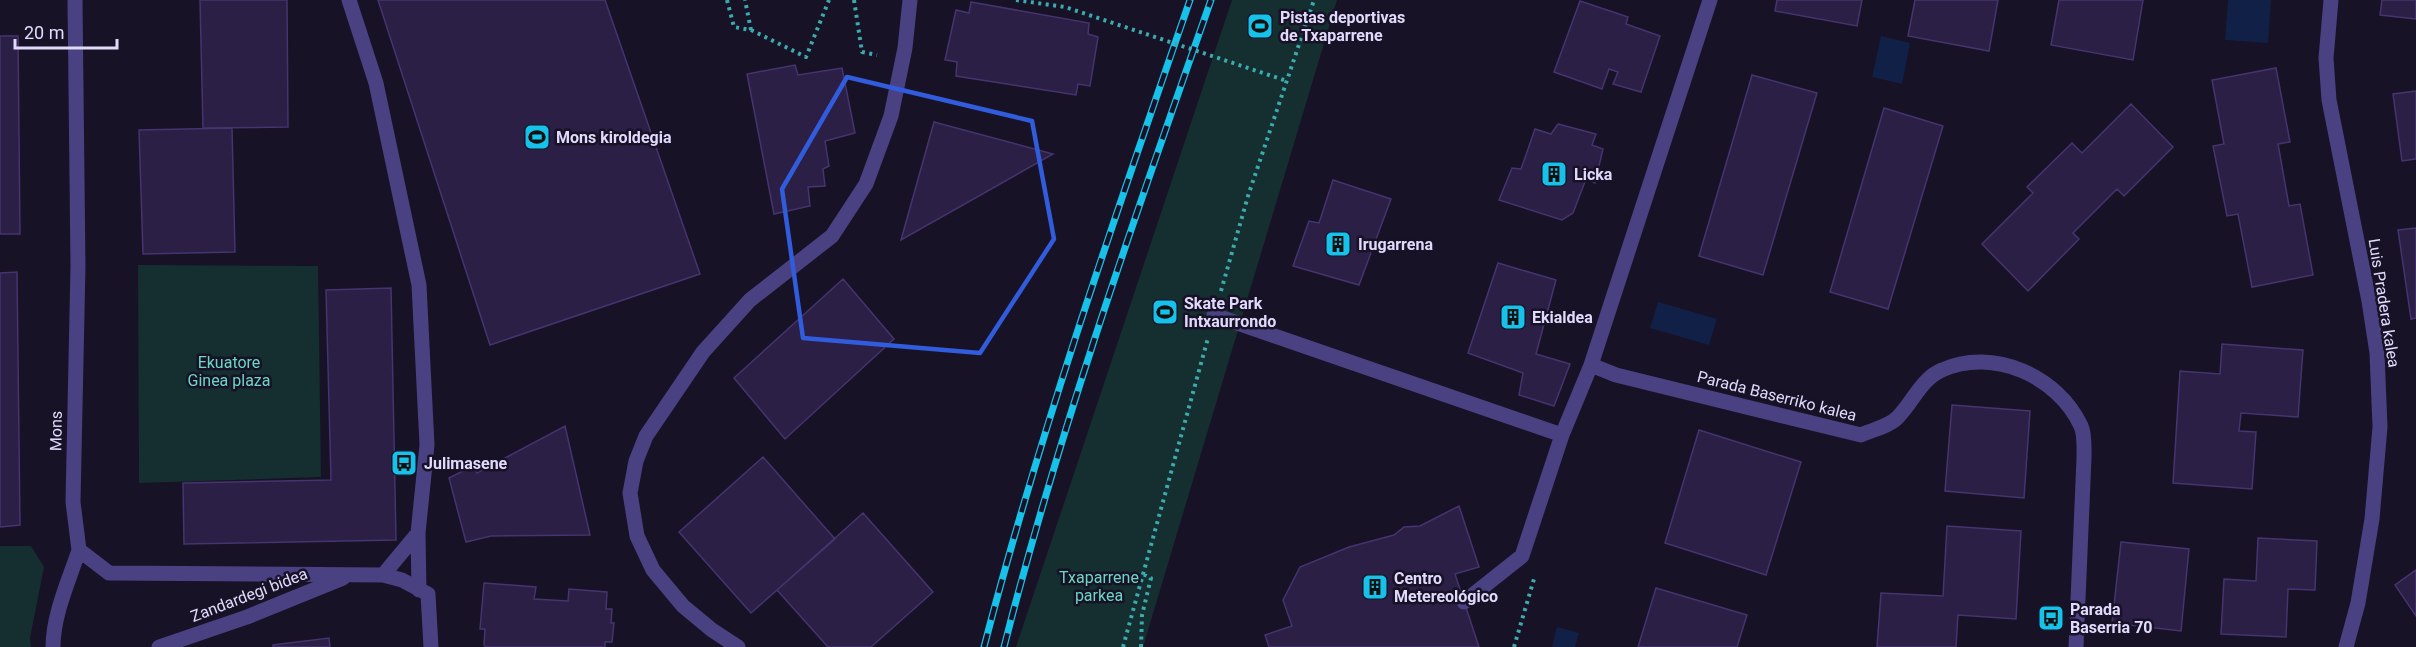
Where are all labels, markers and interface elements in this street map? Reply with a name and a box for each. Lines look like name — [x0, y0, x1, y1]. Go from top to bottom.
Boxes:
place label: Pistas deportivas de Txaparrene — [1280, 8, 1405, 45]
sports icon: Pistas deportivas de Txaparrene — [1245, 11, 1275, 41]
scale bar — [15, 12, 117, 50]
text: 20 m — [24, 22, 64, 43]
sports icon: Mons kiroldegia — [522, 122, 552, 152]
place label: Mons kiroldegia — [556, 128, 672, 147]
building icon: Licka — [1539, 159, 1569, 189]
place label: Licka — [1574, 165, 1613, 184]
building icon: Irugarrena — [1323, 229, 1353, 259]
place label: Irugarrena — [1358, 235, 1433, 254]
street label: Luis Pradera kalea — [2364, 237, 2404, 369]
place label: Skate Park Intxaurrondo — [1184, 294, 1276, 331]
sports icon: Skate Park Intxaurrondo — [1150, 297, 1180, 327]
building icon: Ekialdea — [1498, 302, 1528, 332]
place label: Ekialdea — [1532, 308, 1593, 327]
park label: Ekuatore Ginea plaza — [188, 353, 271, 390]
street label: Parada Baserriko kalea — [1695, 367, 1859, 425]
street label: Mons — [46, 411, 66, 451]
bus stop icon: Julimasene — [389, 448, 419, 478]
place label: Julimasene — [424, 454, 508, 473]
street label: Zandardegi bidea — [188, 564, 310, 626]
park label: Txaparrene parkea — [1059, 568, 1139, 605]
place label: Centro Metereológico — [1394, 569, 1498, 606]
building icon: Centro Metereológico — [1360, 572, 1390, 602]
place label: Parada Baserria 70 — [2070, 600, 2152, 637]
bus stop icon: Parada Baserria 70 — [2036, 603, 2066, 633]

